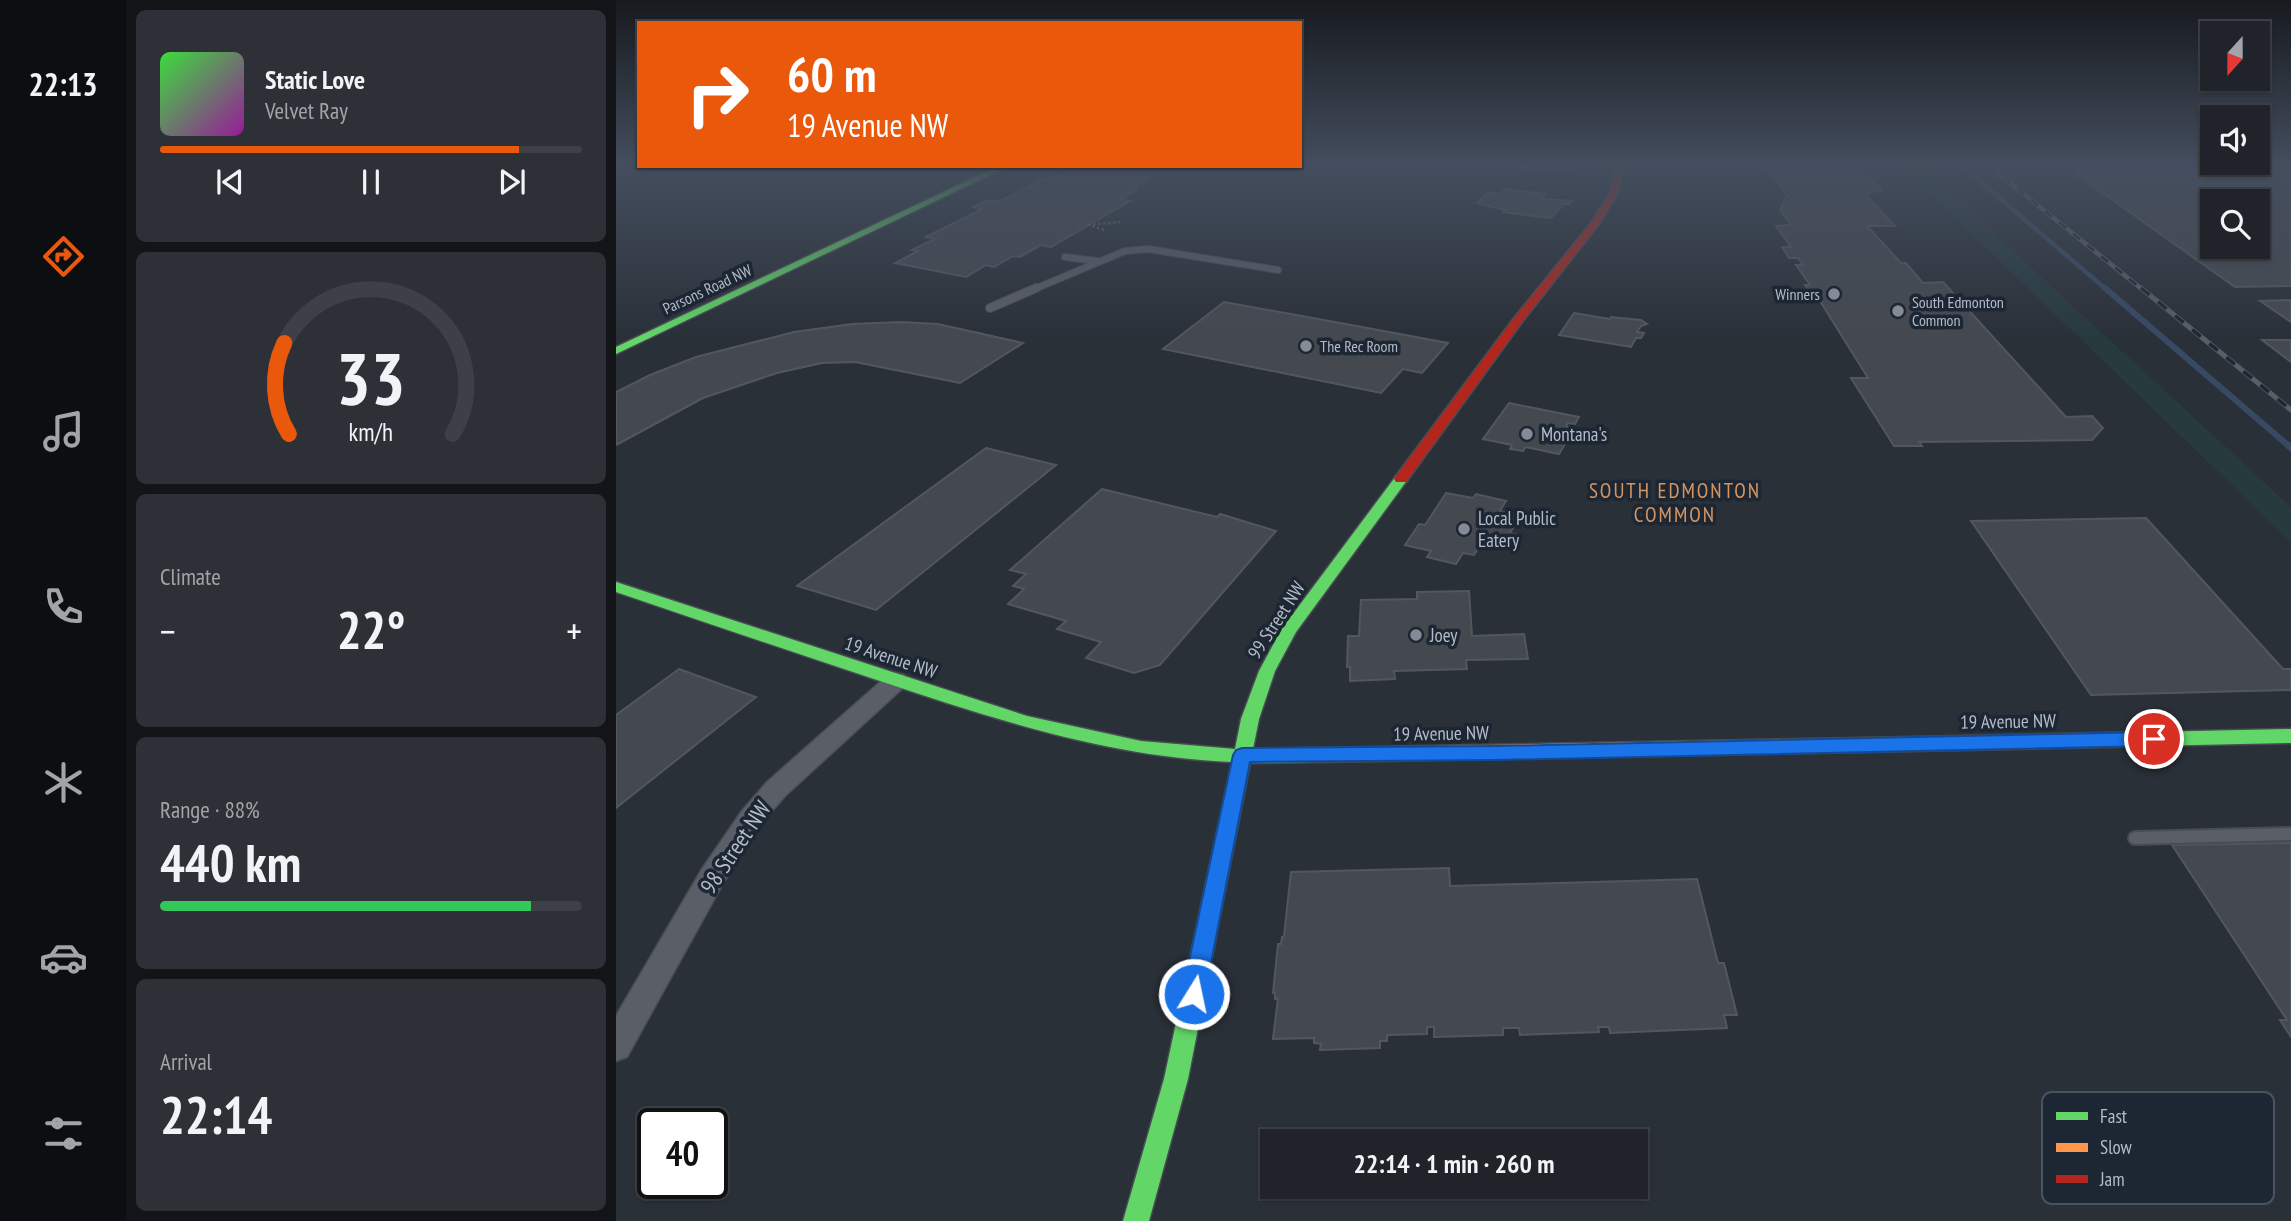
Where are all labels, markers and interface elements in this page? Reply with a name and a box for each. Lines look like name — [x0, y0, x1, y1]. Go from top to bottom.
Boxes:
north arrow — [2200, 21, 2270, 91]
map controls — [2200, 21, 2270, 259]
text: 60 m — [787, 42, 876, 106]
icon: right — [672, 49, 763, 140]
text: 22:13 — [28, 63, 98, 105]
text: Static Love — [265, 63, 365, 96]
text: Velvet Ray — [265, 96, 348, 125]
text: 19 Avenue NW — [787, 104, 948, 146]
button: sound — [2200, 105, 2270, 175]
icon: previous — [211, 163, 249, 201]
icon: pause — [352, 163, 390, 201]
icon: next — [493, 163, 531, 201]
button: search — [2200, 189, 2270, 259]
icon: directions — [39, 232, 88, 281]
street label: Parsons Road NW — [659, 260, 755, 318]
place label: Winners — [1775, 284, 1820, 304]
marker: Winners — [1826, 286, 1842, 302]
place label: South Edmonton Common — [1912, 292, 2004, 330]
marker: South Edmonton Common — [1890, 303, 1906, 319]
text: 33 — [336, 331, 406, 425]
place label: The Rec Room — [1320, 336, 1398, 356]
marker: The Rec Room — [1298, 338, 1314, 354]
icon: music — [39, 407, 88, 456]
text: km/h — [349, 416, 393, 448]
place label: Montana's — [1541, 422, 1607, 446]
marker: Montana's — [1519, 426, 1535, 442]
district label: SOUTH EDMONTON COMMON — [1589, 477, 1761, 528]
place label: Local Public Eatery — [1478, 506, 1556, 552]
marker: Local Public Eatery — [1456, 521, 1472, 537]
text: Climate — [160, 562, 221, 591]
street label: 99 Street NW — [1242, 577, 1310, 663]
icon: phone — [39, 582, 88, 631]
text: 22° — [337, 596, 405, 663]
text: − — [160, 606, 176, 655]
text: + — [566, 606, 582, 655]
place label: Joey — [1429, 623, 1458, 647]
marker: Joey — [1408, 627, 1424, 643]
street label: 19 Avenue NW — [842, 631, 940, 683]
street label: 19 Avenue NW — [1960, 708, 2056, 734]
pin — [2124, 709, 2184, 769]
street label: 19 Avenue NW — [1393, 720, 1489, 746]
icon: arrive — [2135, 720, 2173, 758]
icon: climate — [39, 758, 88, 807]
text: Range · 88% — [160, 795, 260, 824]
street label: 98 Street NW — [693, 795, 777, 899]
text: 440 km — [160, 829, 301, 896]
icon: car — [39, 933, 88, 982]
position arrow — [1157, 957, 1231, 1031]
text: Arrival — [160, 1047, 212, 1076]
text: 22:14 — [160, 1081, 272, 1148]
legend — [2042, 1092, 2274, 1204]
text: Fast — [2100, 1104, 2128, 1128]
speed limit sign: 40 — [637, 1108, 728, 1199]
icon: filters — [39, 1109, 88, 1158]
text: Slow — [2100, 1135, 2133, 1159]
text: 22:14 · 1 min · 260 m — [1354, 1147, 1554, 1180]
text: Jam — [2099, 1167, 2125, 1191]

